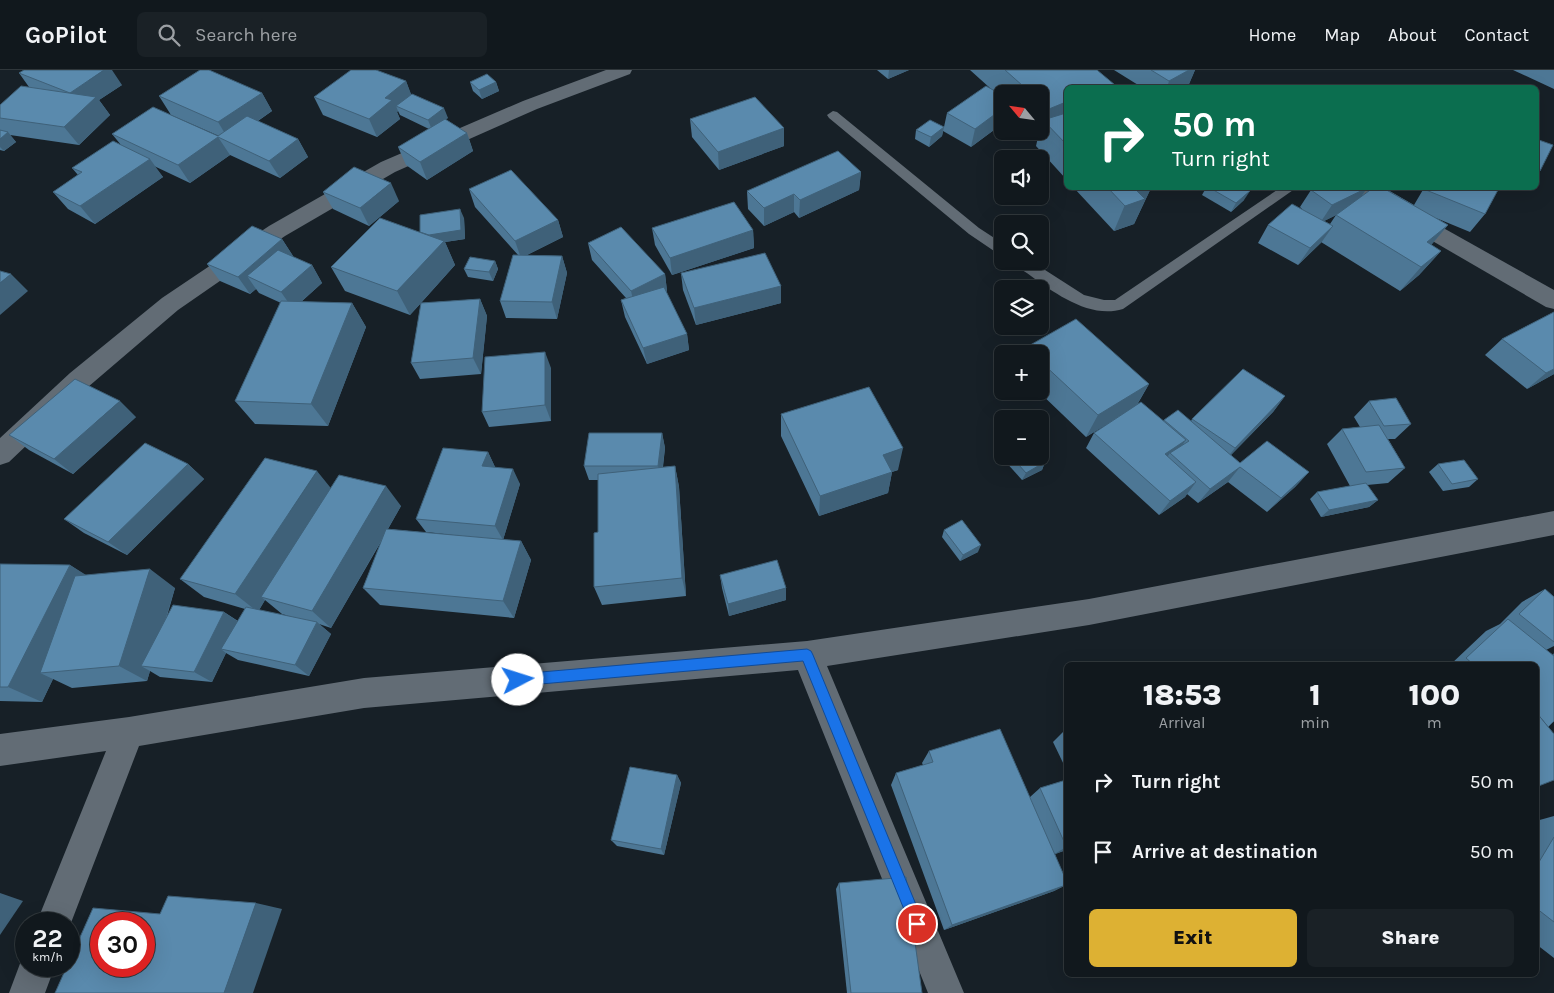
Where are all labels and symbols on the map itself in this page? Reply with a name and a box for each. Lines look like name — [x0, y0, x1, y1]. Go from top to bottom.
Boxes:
north arrow — [994, 85, 1049, 140]
position arrow — [491, 653, 543, 705]
pin — [896, 903, 938, 945]
speed limit sign: 30 — [90, 912, 155, 977]

